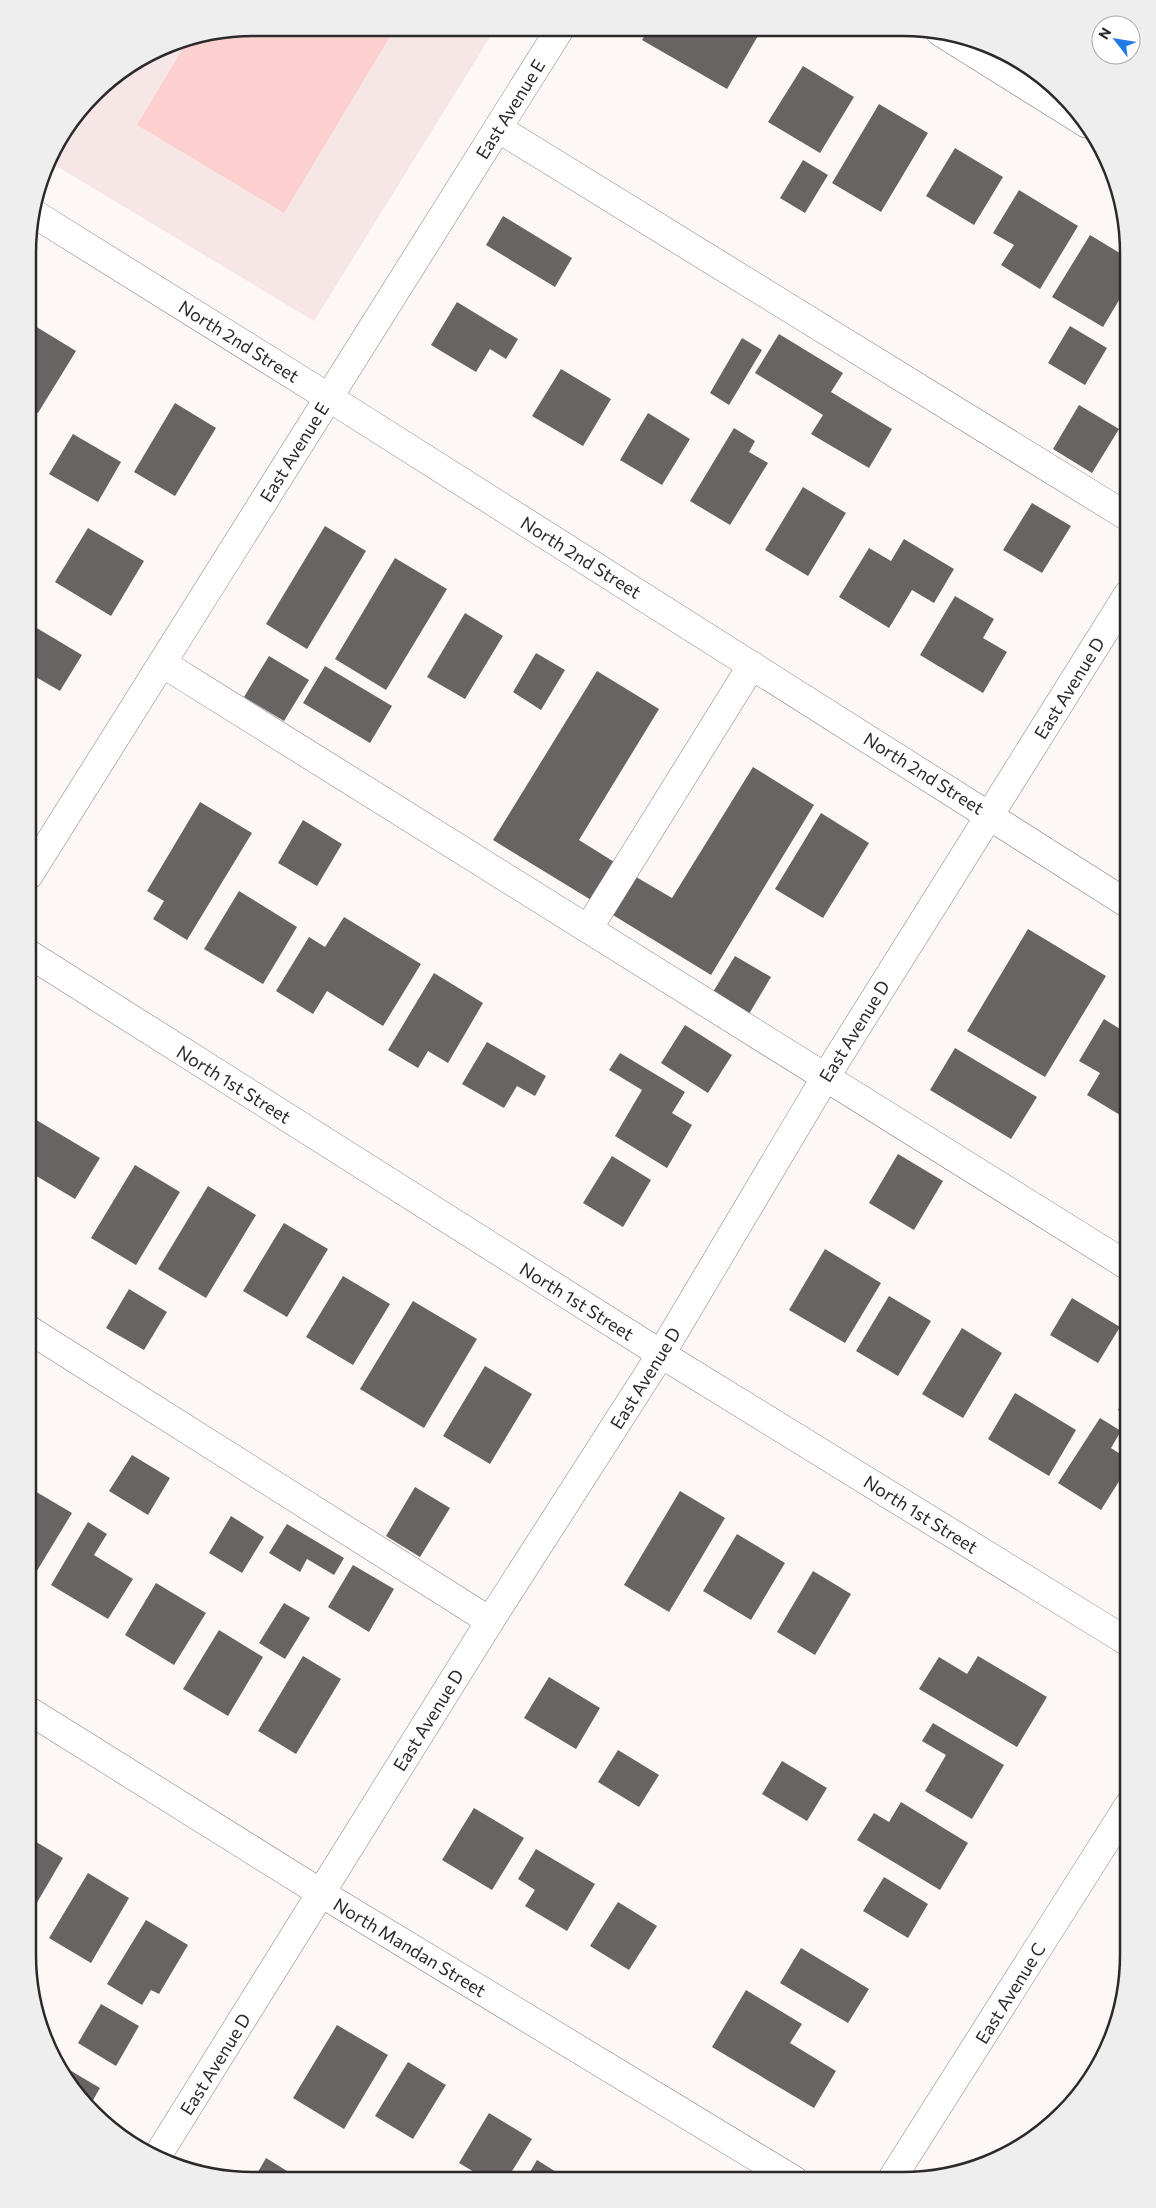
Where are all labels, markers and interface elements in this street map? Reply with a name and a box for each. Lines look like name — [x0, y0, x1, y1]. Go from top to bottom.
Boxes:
north arrow — [1091, 15, 1141, 65]
text: N — [1094, 24, 1114, 42]
street label: East Avenue E — [471, 55, 549, 163]
street label: North 2nd Street — [175, 295, 303, 387]
street label: East Avenue E — [255, 398, 333, 506]
street label: North 2nd Street — [517, 511, 645, 603]
street label: East Avenue D — [1029, 633, 1109, 743]
street label: North 2nd Street — [860, 727, 988, 819]
street label: East Avenue D — [814, 976, 894, 1086]
street label: North 1st Street — [173, 1040, 295, 1128]
street label: North 1st Street — [516, 1257, 638, 1345]
street label: East Avenue D — [605, 1323, 685, 1433]
street label: North 1st Street — [860, 1470, 982, 1558]
street label: East Avenue D — [388, 1665, 468, 1775]
street label: North Mandan Street — [330, 1893, 490, 2001]
street label: East Avenue C — [970, 1938, 1050, 2048]
street label: East Avenue D — [175, 2009, 255, 2119]

